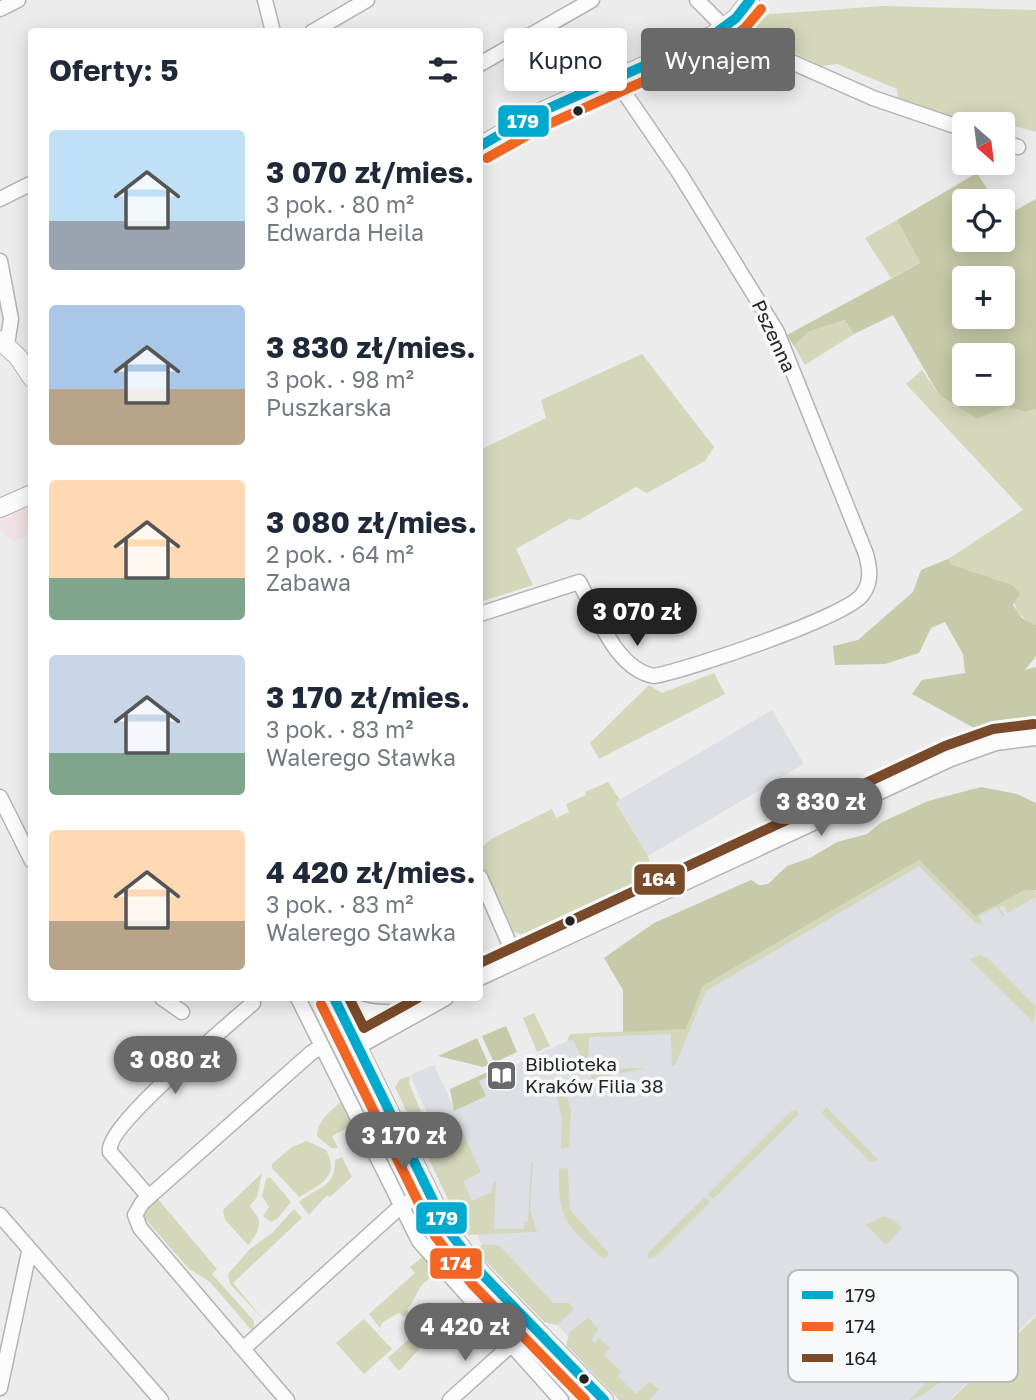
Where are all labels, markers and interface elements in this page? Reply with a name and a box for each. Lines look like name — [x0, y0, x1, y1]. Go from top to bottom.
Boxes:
chip: Kupno — [504, 28, 627, 91]
chip: Wynajem — [641, 28, 795, 91]
icon: filters — [424, 51, 462, 89]
text: Oferty: 5 — [49, 52, 179, 88]
line badge: 179 — [497, 104, 550, 138]
unlabelled marker — [571, 104, 585, 118]
text: 179 — [507, 109, 539, 132]
north arrow — [952, 112, 1015, 175]
map controls — [952, 112, 1015, 406]
text: 3 070 zł/mies. — [266, 154, 474, 190]
icon: home — [105, 158, 189, 242]
button: locate — [952, 189, 1015, 252]
text: 3 pok. · 80 m² — [266, 190, 414, 218]
text: Edwarda Heila — [266, 218, 424, 246]
button: + — [952, 266, 1015, 329]
street label: Pszenna — [748, 296, 801, 376]
text: 3 830 zł/mies. — [266, 329, 476, 365]
icon: home — [105, 333, 189, 417]
button: − — [952, 343, 1015, 406]
text: 3 pok. · 98 m² — [266, 365, 414, 393]
text: Puszkarska — [266, 393, 392, 421]
text: 3 080 zł/mies. — [266, 504, 477, 540]
icon: home — [105, 508, 189, 592]
text: 2 pok. · 64 m² — [266, 540, 414, 568]
text: Zabawa — [266, 568, 351, 596]
pin: 3 070 zł — [565, 588, 709, 648]
text: 3 070 zł — [593, 597, 681, 625]
text: 3 170 zł/mies. — [266, 679, 470, 715]
icon: home — [105, 683, 189, 767]
text: 3 pok. · 83 m² — [266, 715, 414, 743]
text: Walerego Sławka — [266, 743, 456, 771]
pin: 3 830 zł — [749, 778, 893, 838]
text: 3 830 zł — [776, 787, 866, 815]
text: 4 420 zł/mies. — [266, 854, 476, 890]
icon: home — [105, 858, 189, 942]
line badge: 164 — [633, 863, 686, 896]
text: 164 — [642, 867, 676, 890]
text: 3 pok. · 83 m² — [266, 890, 414, 918]
unlabelled marker — [563, 914, 577, 928]
text: Walerego Sławka — [266, 918, 456, 946]
pin: 3 080 zł — [103, 1036, 247, 1096]
text: 3 080 zł — [130, 1045, 220, 1073]
place label: Biblioteka Kraków Filia 38 — [525, 1052, 664, 1097]
library icon: Biblioteka Kraków Filia 38 — [485, 1058, 519, 1092]
pin: 3 170 zł — [332, 1112, 476, 1172]
text: 3 170 zł — [361, 1121, 447, 1149]
line badge: 179 — [415, 1201, 468, 1235]
text: 179 — [426, 1206, 458, 1229]
line badge: 174 — [429, 1247, 483, 1280]
text: 174 — [440, 1251, 472, 1274]
legend — [788, 1270, 1018, 1382]
text: 179 — [845, 1283, 876, 1306]
pin: 4 420 zł — [393, 1304, 537, 1363]
text: 4 420 zł — [420, 1312, 510, 1340]
text: 174 — [845, 1314, 876, 1337]
text: 164 — [845, 1346, 877, 1369]
unlabelled marker — [577, 1372, 591, 1386]

